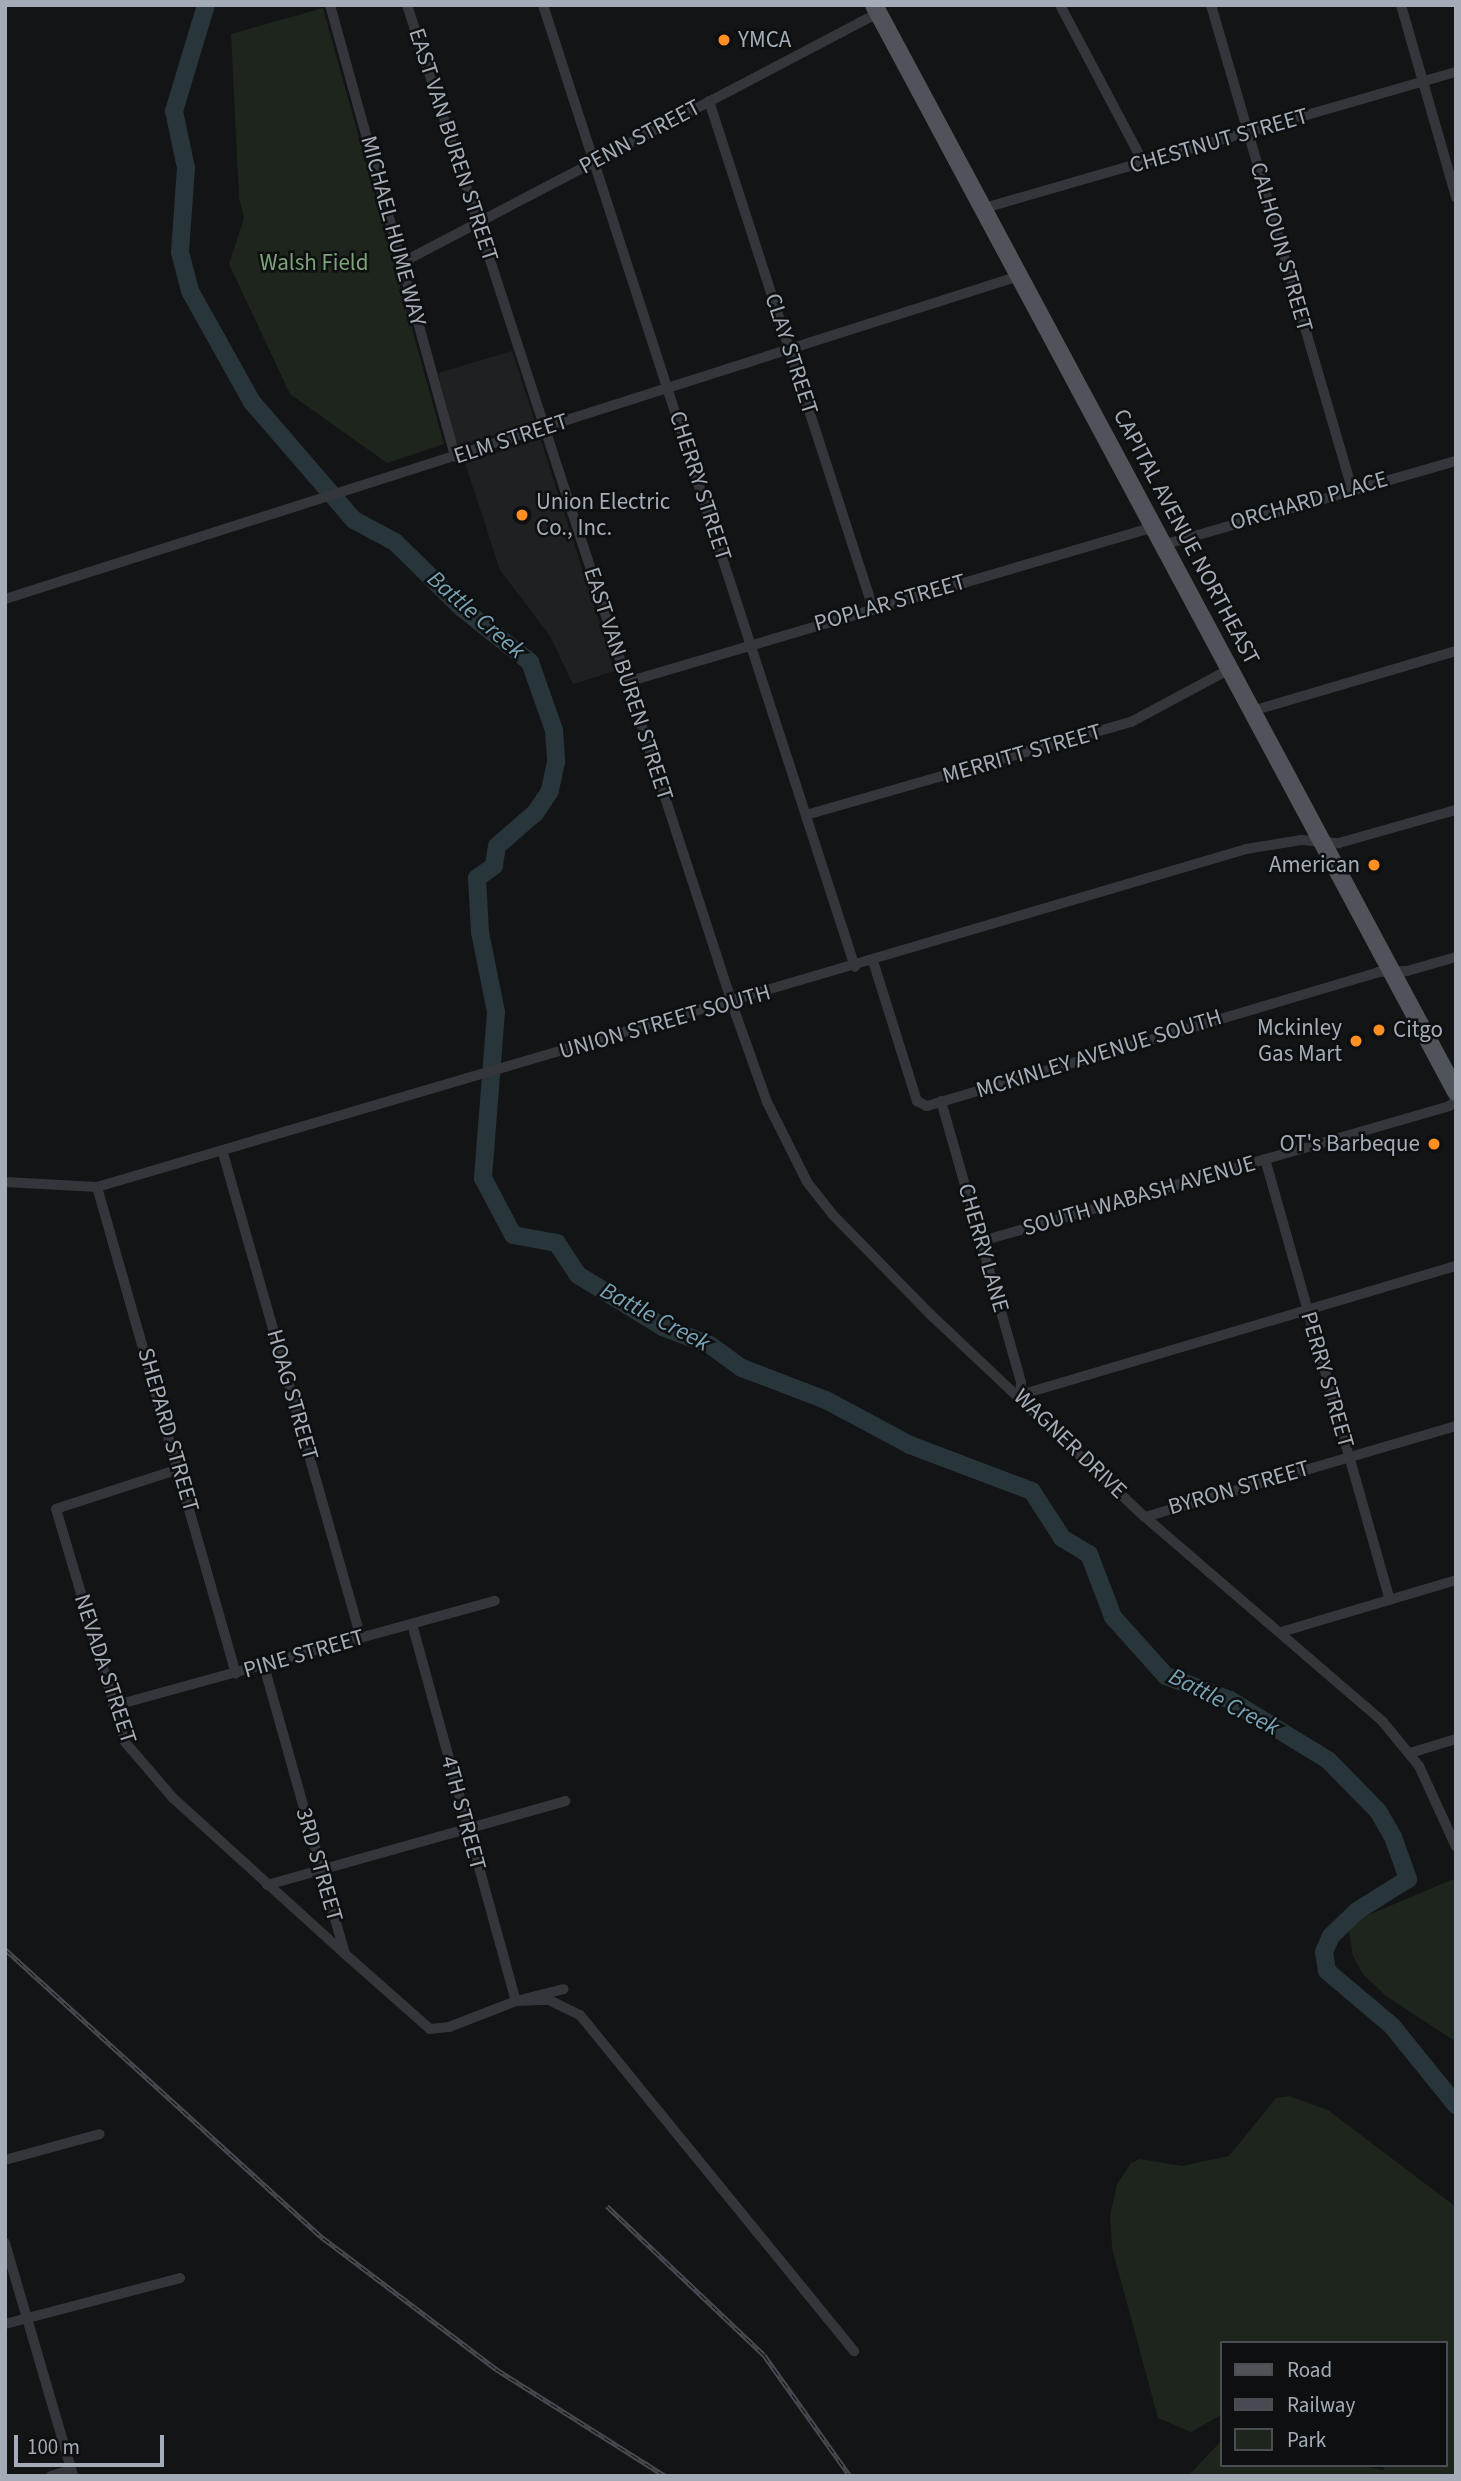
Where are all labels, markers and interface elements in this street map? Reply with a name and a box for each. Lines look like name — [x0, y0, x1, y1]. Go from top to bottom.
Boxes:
street label: EAST VAN BUREN STREET — [402, 25, 504, 265]
place label: YMCA — [738, 26, 791, 54]
marker: YMCA — [716, 32, 732, 48]
street label: PENN STREET — [575, 94, 705, 180]
street label: CHESTNUT STREET — [1126, 102, 1312, 180]
street label: MICHAEL HUME WAY — [354, 133, 432, 329]
street label: CALHOUN STREET — [1244, 159, 1318, 335]
park label: Walsh Field — [260, 249, 368, 277]
street label: CLAY STREET — [758, 290, 824, 418]
street label: CAPITAL AVENUE NORTHEAST — [1107, 404, 1265, 670]
street label: ELM STREET — [450, 408, 572, 470]
street label: CHERRY STREET — [663, 408, 737, 564]
street label: ORCHARD PLACE — [1227, 465, 1391, 537]
place label: Union Electric Co., Inc. — [536, 488, 670, 542]
marker: Union Electric Co., Inc. — [514, 507, 530, 523]
street label: EAST VAN BUREN STREET — [577, 564, 679, 804]
water label: Battle Creek — [421, 565, 531, 665]
street label: POPLAR STREET — [811, 568, 969, 638]
street label: MERRITT STREET — [939, 718, 1105, 790]
place label: American — [1269, 851, 1360, 879]
marker: American — [1366, 857, 1382, 873]
street label: UNION STREET SOUTH — [556, 979, 774, 1065]
street label: MCKINLEY AVENUE SOUTH — [973, 1003, 1225, 1105]
place label: Mckinley Gas Mart — [1257, 1014, 1342, 1068]
place label: Citgo — [1393, 1016, 1443, 1044]
marker: Citgo — [1371, 1022, 1387, 1038]
marker: Mckinley Gas Mart — [1348, 1033, 1364, 1049]
place label: OT's Barbeque — [1280, 1130, 1420, 1158]
marker: OT's Barbeque — [1426, 1136, 1442, 1152]
street label: SOUTH WABASH AVENUE — [1019, 1150, 1259, 1242]
street label: CHERRY LANE — [951, 1180, 1015, 1316]
water label: Battle Creek — [595, 1276, 715, 1358]
street label: PERRY STREET — [1294, 1309, 1360, 1451]
street label: HOAG STREET — [260, 1326, 324, 1464]
street label: SHEPARD STREET — [131, 1345, 205, 1515]
street label: WAGNER DRIVE — [1008, 1383, 1132, 1505]
street label: BYRON STREET — [1165, 1455, 1313, 1521]
street label: NEVADA STREET — [68, 1591, 142, 1747]
street label: PINE STREET — [240, 1624, 368, 1684]
water label: Battle Creek — [1164, 1662, 1284, 1742]
street label: 4TH STREET — [435, 1753, 491, 1873]
street label: 3RD STREET — [290, 1805, 348, 1925]
legend — [1220, 2341, 1447, 2467]
text: Road — [1287, 2355, 1332, 2385]
text: Railway — [1287, 2390, 1355, 2420]
scale bar — [18, 2422, 168, 2466]
text: Park — [1287, 2425, 1326, 2455]
text: 100 m — [27, 2432, 80, 2462]

